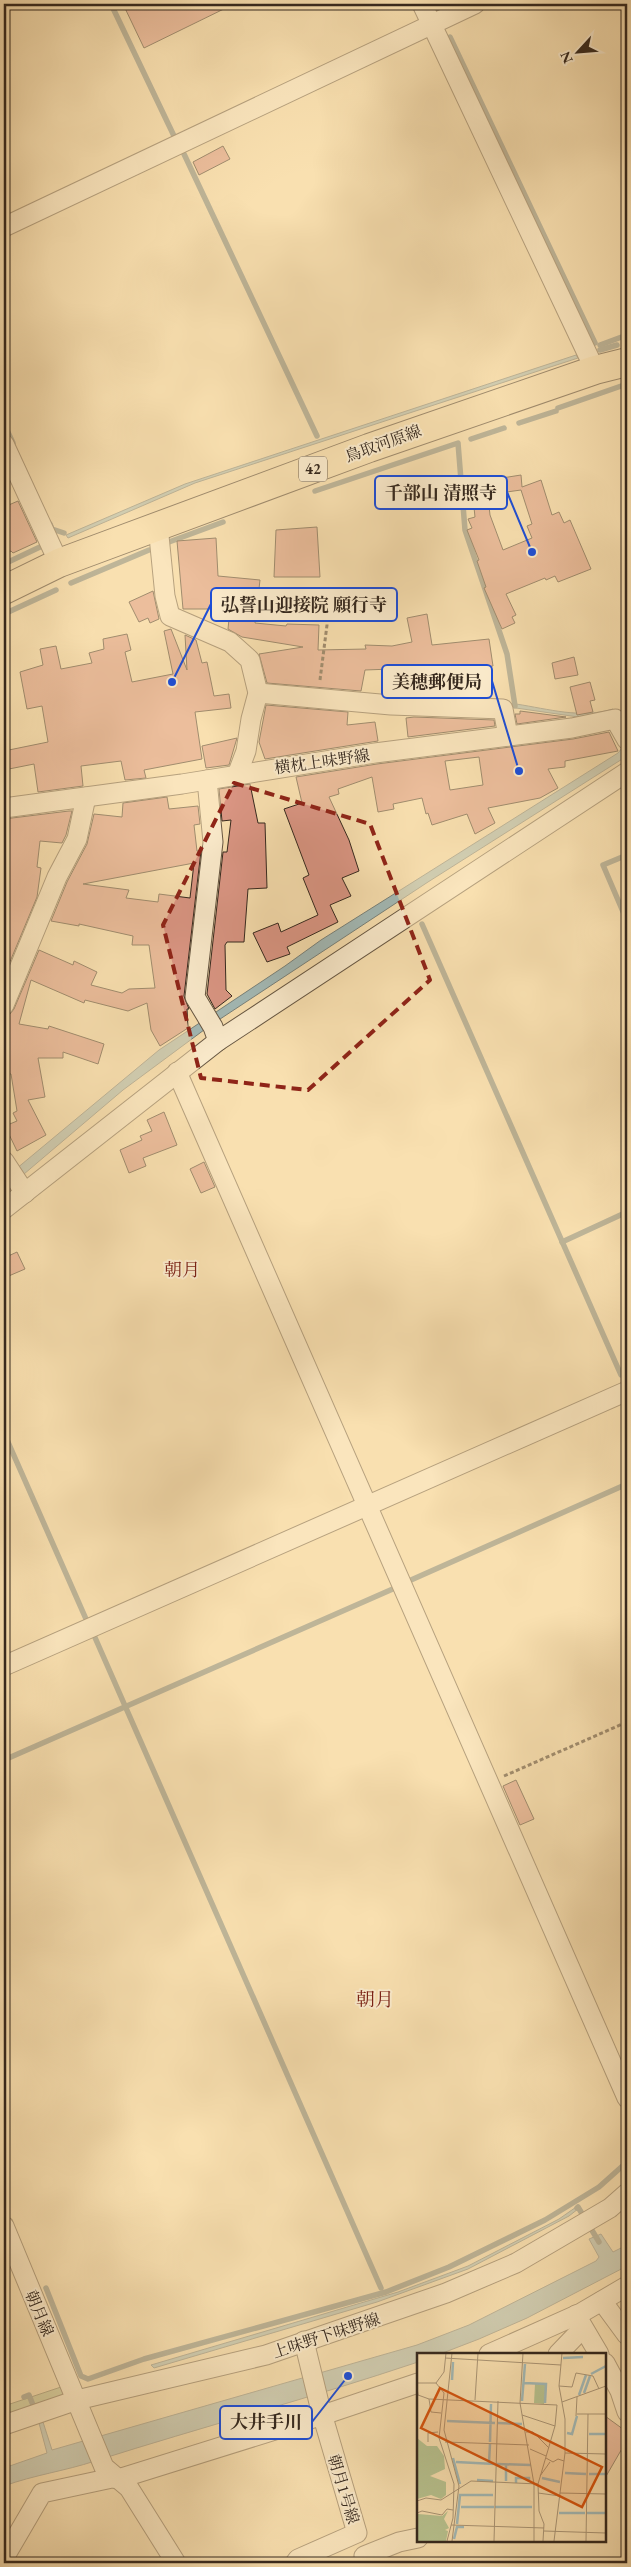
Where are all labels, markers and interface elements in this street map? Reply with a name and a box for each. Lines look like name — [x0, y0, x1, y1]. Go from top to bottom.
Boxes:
north arrow — [554, 28, 604, 78]
text: N — [555, 48, 577, 67]
street label: 鳥取河原線 — [342, 420, 424, 467]
road number: 42 — [299, 456, 327, 482]
callout: 千部山 清照寺 — [375, 476, 507, 509]
text: 千部山 清照寺 — [385, 481, 497, 504]
callout: 弘誓山迎接院 願行寺 — [211, 588, 397, 621]
text: 弘誓山迎接院 願行寺 — [221, 593, 387, 616]
callout: 美穂郵便局 — [382, 665, 492, 698]
text: 美穂郵便局 — [392, 670, 482, 693]
street label: 横枕上味野線 — [273, 744, 371, 779]
district label: 朝月 — [164, 1258, 200, 1281]
district label: 朝月 — [356, 1987, 394, 2012]
street label: 朝月線 — [20, 2287, 59, 2339]
street label: 上味野下味野線 — [270, 2308, 383, 2363]
inset map — [417, 2353, 606, 2542]
callout: 大井手川 — [220, 2406, 312, 2439]
text: 大井手川 — [230, 2410, 302, 2433]
street label: 朝月1号線 — [323, 2452, 364, 2526]

